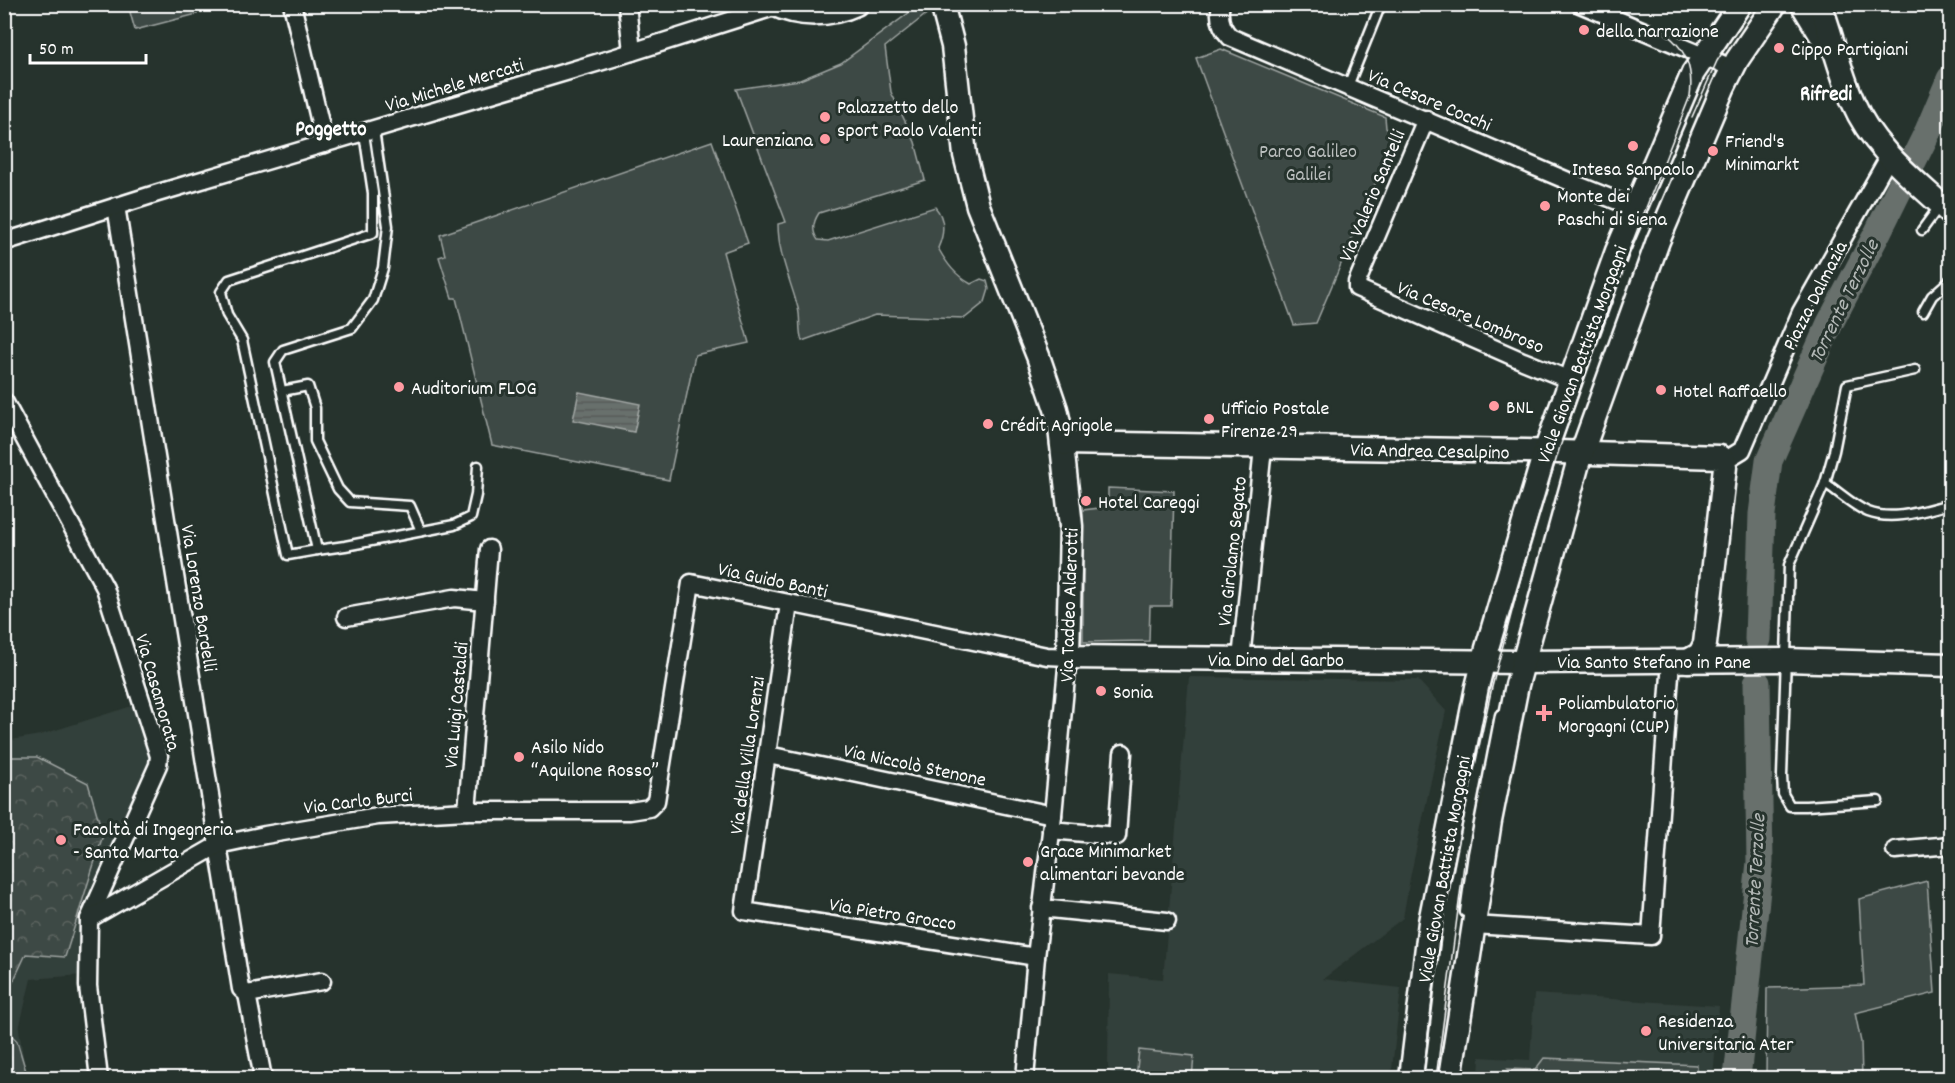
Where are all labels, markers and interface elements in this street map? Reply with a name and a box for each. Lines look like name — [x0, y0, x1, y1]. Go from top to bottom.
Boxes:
place label: della narrazione — [1596, 19, 1719, 47]
marker: della narrazione — [1577, 23, 1591, 37]
scale bar — [30, 27, 146, 65]
place label: Cippo Partigiani — [1791, 37, 1908, 65]
text: 50 m — [39, 38, 74, 63]
marker: Cippo Partigiani — [1772, 41, 1786, 55]
street label: Via Michele Mercati — [382, 52, 528, 121]
street label: Via Cesare Cocchi — [1363, 63, 1495, 141]
district label: Rifredi — [1800, 81, 1852, 111]
place label: Palazzetto dello sport Paolo Valenti — [837, 95, 982, 146]
marker: Palazzetto dello sport Paolo Valenti — [818, 110, 832, 124]
district label: Poggetto — [295, 116, 367, 146]
street label: Via Valerio Santelli — [1333, 125, 1414, 267]
place label: Laurenziana — [722, 128, 814, 156]
place label: Friend's Minimarkt — [1725, 129, 1799, 180]
marker: Laurenziana — [818, 132, 832, 146]
park label: Parco Galileo Galilei — [1259, 139, 1357, 190]
marker: Intesa Sanpaolo — [1626, 139, 1640, 153]
marker: Friend's Minimarkt — [1706, 144, 1720, 158]
place label: Intesa Sanpaolo — [1572, 157, 1694, 185]
place label: Monte dei Paschi di Siena — [1557, 184, 1667, 235]
marker: Monte dei Paschi di Siena — [1538, 199, 1552, 213]
water label: Torrente Terzolle — [1803, 234, 1889, 369]
street label: Piazza Dalmazia — [1777, 236, 1857, 356]
street label: Viale Giovan Battista Morgagni — [1531, 242, 1636, 468]
street label: Via Cesare Lombroso — [1392, 275, 1548, 362]
place label: Auditorium FLOG — [411, 376, 537, 404]
place label: Hotel Raffaello — [1673, 379, 1787, 407]
marker: Auditorium FLOG — [392, 380, 406, 394]
marker: Hotel Raffaello — [1654, 383, 1668, 397]
place label: BNL — [1506, 395, 1534, 423]
place label: Ufficio Postale Firenze 29 — [1221, 396, 1329, 447]
marker: BNL — [1487, 399, 1501, 413]
marker: Ufficio Postale Firenze 29 — [1202, 412, 1216, 426]
place label: Crédit Agrigole — [1000, 413, 1113, 441]
marker: Crédit Agrigole — [981, 417, 995, 431]
street label: Via Andrea Cesalpino — [1350, 438, 1510, 468]
street label: Via Girolamo Segato — [1212, 475, 1256, 628]
place label: Hotel Careggi — [1098, 490, 1200, 518]
marker: Hotel Careggi — [1079, 494, 1093, 508]
street label: Via Lorenzo Bardelli — [172, 523, 223, 674]
street label: Via Taddeo Alderotti — [1054, 527, 1088, 683]
street label: Via Guido Banti — [715, 557, 830, 607]
street label: Via Casamorata — [126, 631, 186, 755]
street label: Via Luigi Castaldi — [439, 640, 477, 770]
street label: Via Dino del Garbo — [1208, 648, 1344, 676]
street label: Via Santo Stefano in Pane — [1557, 650, 1751, 678]
street label: Via della Villa Lorenzi — [724, 674, 774, 836]
place label: Sonia — [1113, 680, 1154, 708]
marker: Sonia — [1094, 684, 1108, 698]
place label: Poliambulatorio Morgagni (CUP) — [1558, 691, 1675, 742]
marker: Poliambulatorio Morgagni (CUP) — [1535, 704, 1553, 722]
place label: Asilo Nido “Aquilone Rosso” — [531, 735, 659, 786]
street label: Via Niccolò Stenone — [840, 738, 988, 796]
marker: Asilo Nido “Aquilone Rosso” — [512, 750, 526, 764]
street label: Viale Giovan Battista Morgagni — [1412, 754, 1480, 985]
street label: Via Carlo Burci — [302, 782, 415, 824]
water label: Torrente Terzolle — [1739, 812, 1776, 949]
place label: Facoltà di Ingegneria - Santa Marta — [73, 817, 233, 868]
marker: Facoltà di Ingegneria - Santa Marta — [54, 833, 68, 847]
place label: Grace Minimarket alimentari bevande — [1040, 839, 1185, 890]
marker: Grace Minimarket alimentari bevande — [1021, 855, 1035, 869]
street label: Via Pietro Grocco — [827, 892, 958, 940]
place label: Residenza Universitaria Ater — [1658, 1009, 1794, 1060]
marker: Residenza Universitaria Ater — [1639, 1024, 1653, 1038]

